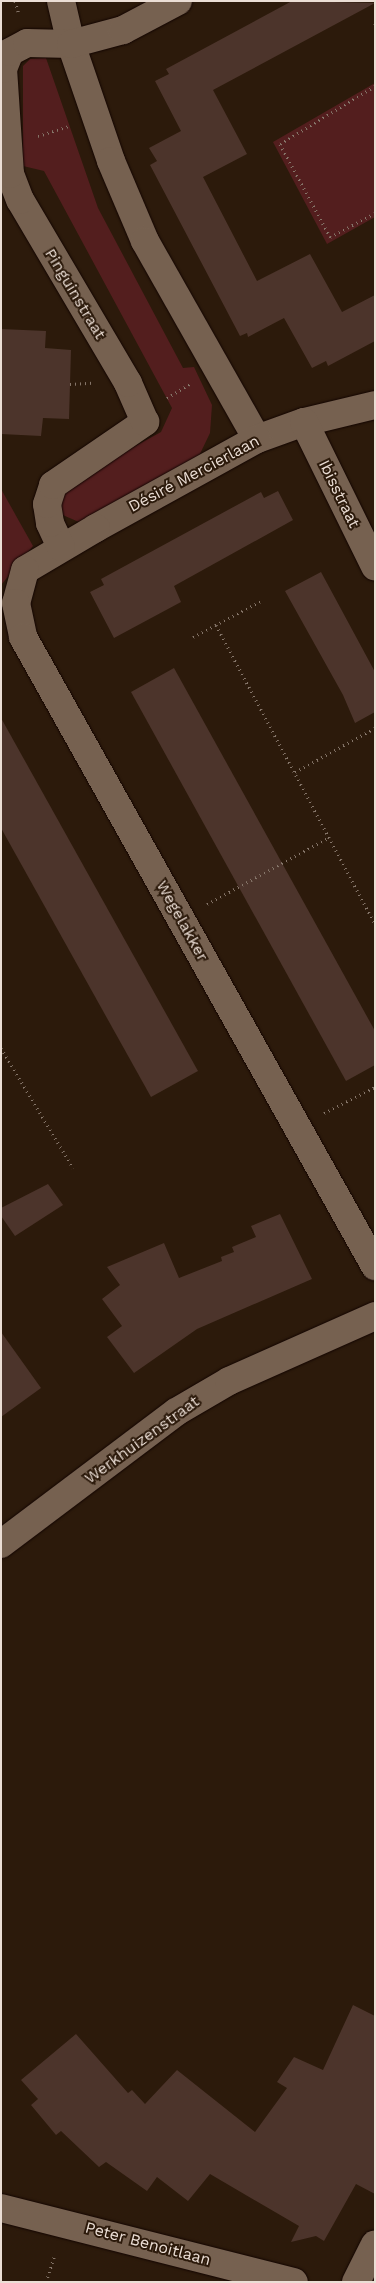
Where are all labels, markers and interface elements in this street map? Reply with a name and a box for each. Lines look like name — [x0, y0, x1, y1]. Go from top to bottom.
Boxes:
street label: Pinguinstraat — [40, 245, 110, 343]
street label: Désiré Mercierlaan — [125, 431, 263, 517]
street label: Ibisstraat — [314, 457, 364, 531]
street label: Wegelakker — [152, 877, 212, 965]
street label: Werkhuizenstraat — [81, 1392, 203, 1488]
street label: Peter Benoitlaan — [83, 2218, 213, 2270]

